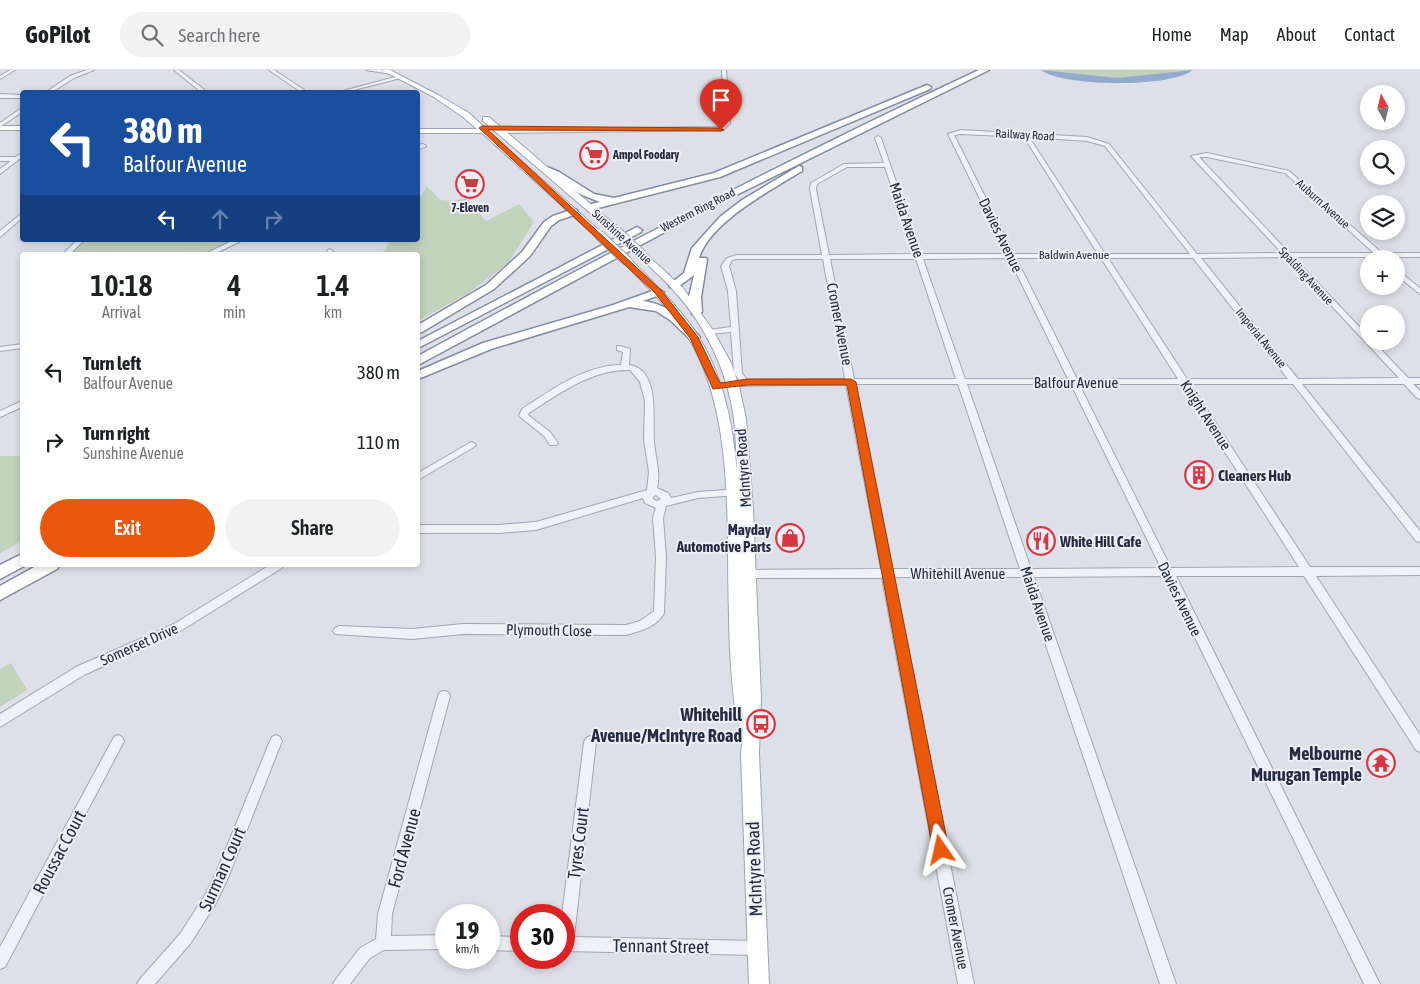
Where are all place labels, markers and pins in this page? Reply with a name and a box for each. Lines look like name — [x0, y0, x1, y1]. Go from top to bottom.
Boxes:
pin — [700, 79, 742, 130]
supermarket icon: Ampol Foodary — [579, 140, 609, 170]
place label: Ampol Foodary — [612, 148, 679, 162]
supermarket icon: 7-Eleven — [455, 169, 485, 199]
place label: 7-Eleven — [451, 201, 489, 215]
building icon: Cleaners Hub — [1184, 460, 1214, 490]
place label: Cleaners Hub — [1218, 467, 1291, 484]
place label: Mayday Automotive Parts — [676, 521, 772, 555]
shop icon: Mayday Automotive Parts — [775, 523, 805, 553]
restaurant icon: White Hill Cafe — [1026, 526, 1056, 556]
place label: White Hill Cafe — [1059, 533, 1142, 550]
place label: Whitehill Avenue/McIntyre Road — [590, 704, 742, 746]
bus stop icon: Whitehill Avenue/McIntyre Road — [746, 709, 776, 739]
place label: Melbourne Murugan Temple — [1251, 743, 1362, 785]
temple icon: Melbourne Murugan Temple — [1366, 748, 1396, 778]

